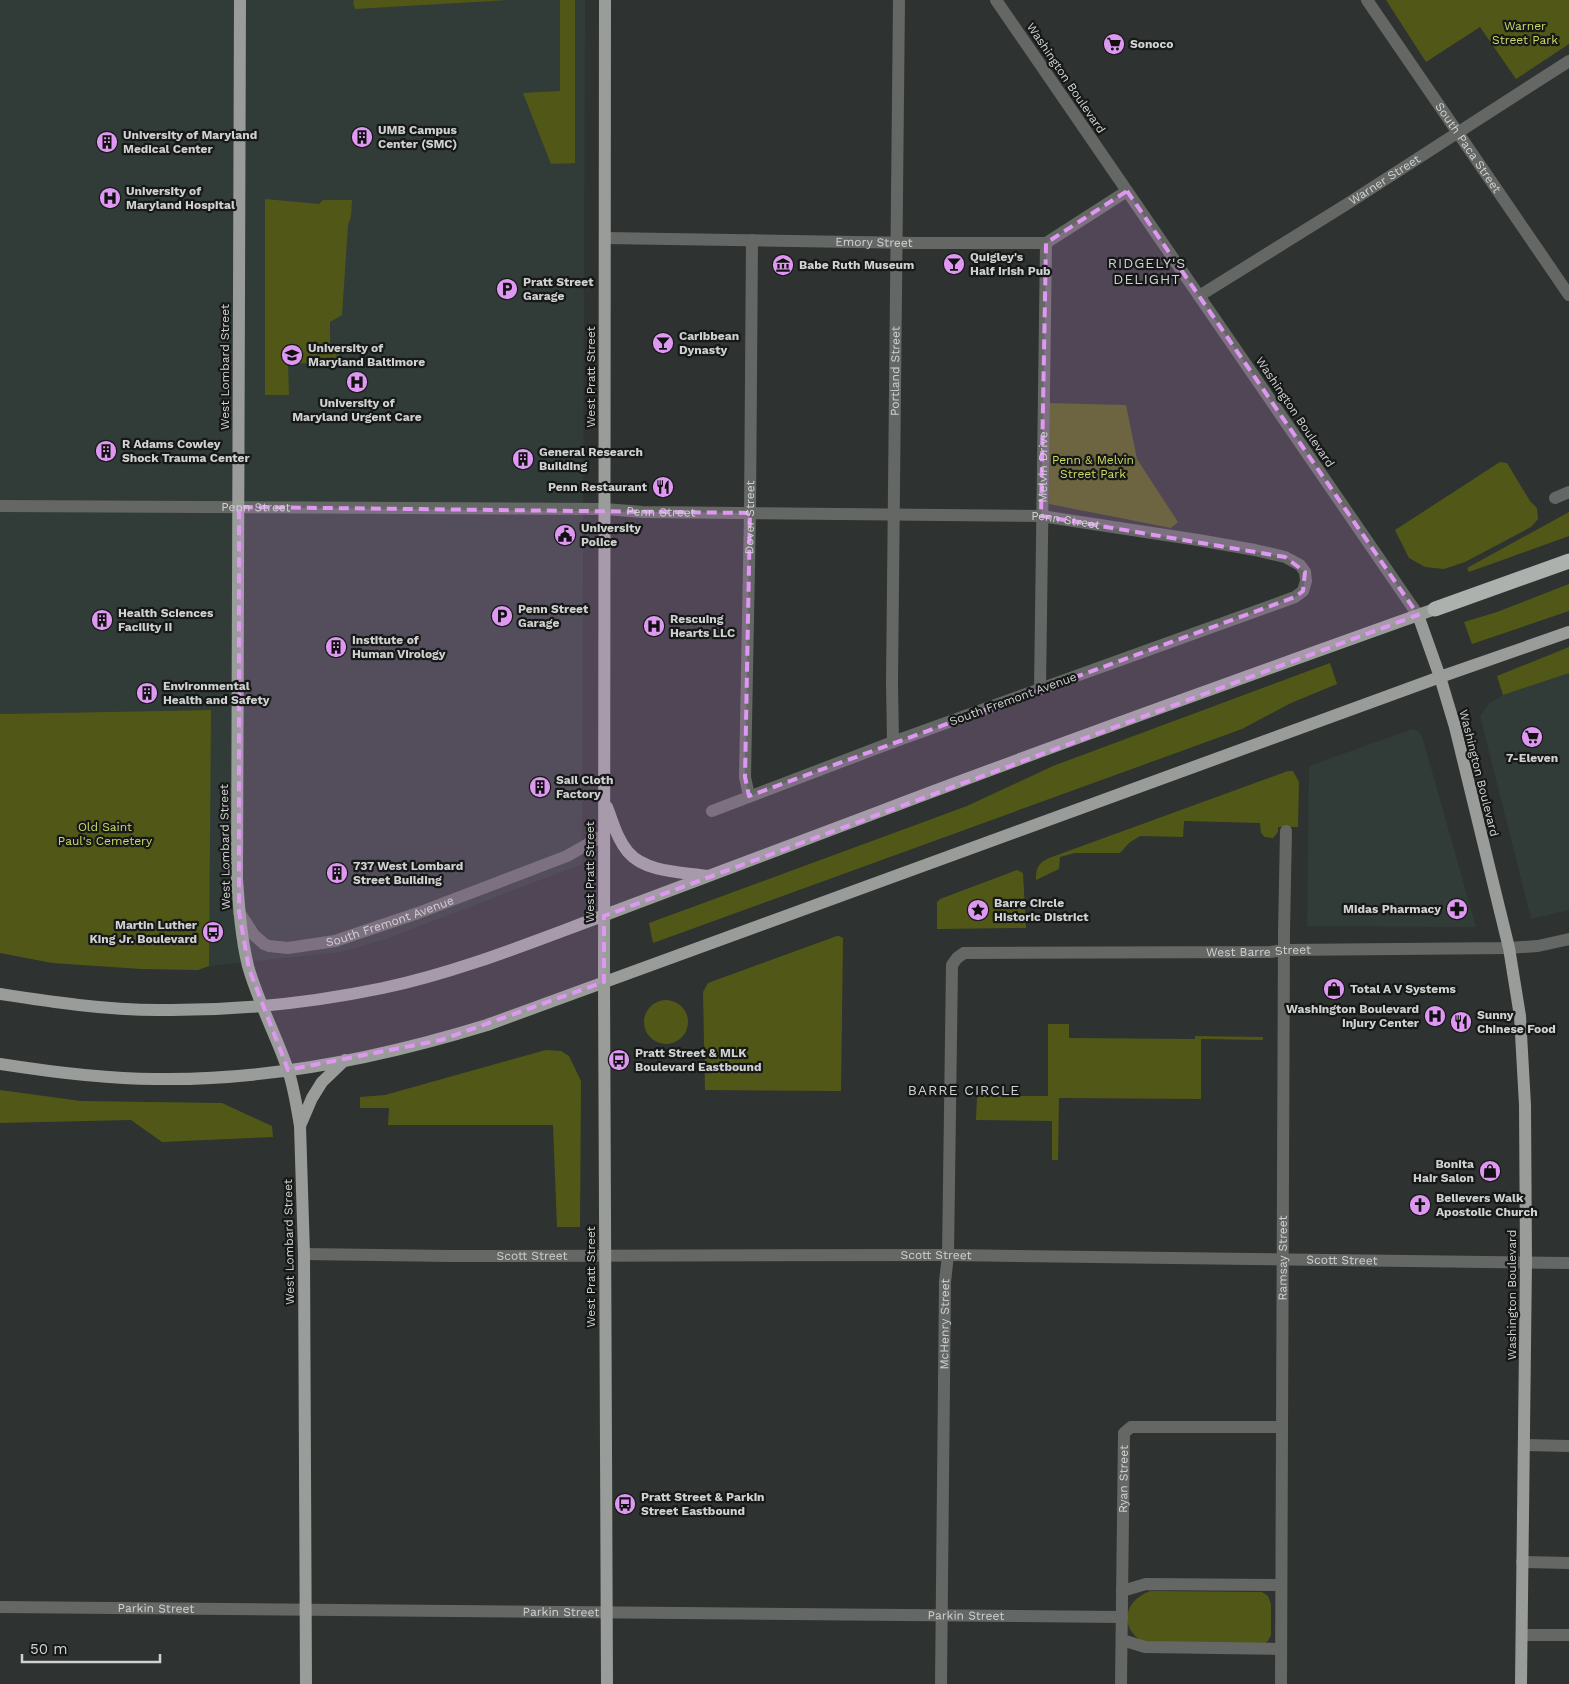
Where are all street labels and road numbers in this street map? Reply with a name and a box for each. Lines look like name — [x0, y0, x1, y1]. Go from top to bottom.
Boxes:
street label: Washington Boulevard — [1024, 20, 1108, 136]
street label: South Paca Street — [1432, 100, 1504, 196]
street label: Warner Street — [1346, 152, 1423, 208]
street label: Emory Street — [835, 235, 913, 250]
street label: West Lombard Street — [218, 304, 232, 430]
street label: West Pratt Street — [584, 326, 598, 428]
street label: Portland Street — [888, 326, 903, 416]
street label: Washington Boulevard — [1253, 354, 1337, 470]
street label: Melvin Drive — [1036, 431, 1050, 503]
street label: Dover Street — [742, 480, 757, 555]
street label: Penn Street — [221, 500, 291, 514]
street label: Penn Street — [626, 504, 696, 520]
street label: Penn Street — [1031, 509, 1101, 532]
street label: South Fremont Avenue — [947, 669, 1079, 729]
street label: Washington Boulevard — [1456, 708, 1502, 838]
street label: West Lombard Street — [217, 784, 233, 910]
street label: West Pratt Street — [583, 821, 597, 923]
street label: South Fremont Avenue — [325, 893, 456, 949]
street label: West Barre Street — [1206, 943, 1311, 959]
street label: West Lombard Street — [281, 1179, 297, 1305]
street label: Ramsay Street — [1276, 1215, 1290, 1301]
street label: West Pratt Street — [584, 1226, 598, 1328]
street label: Washington Boulevard — [1505, 1230, 1519, 1360]
street label: Scott Street — [900, 1248, 972, 1262]
street label: Scott Street — [496, 1249, 568, 1263]
street label: Scott Street — [1306, 1253, 1378, 1268]
street label: McHenry Street — [937, 1278, 952, 1370]
street label: Ryan Street — [1116, 1445, 1131, 1513]
street label: Parkin Street — [118, 1601, 194, 1616]
street label: Parkin Street — [523, 1605, 599, 1619]
street label: Parkin Street — [928, 1608, 1004, 1623]

